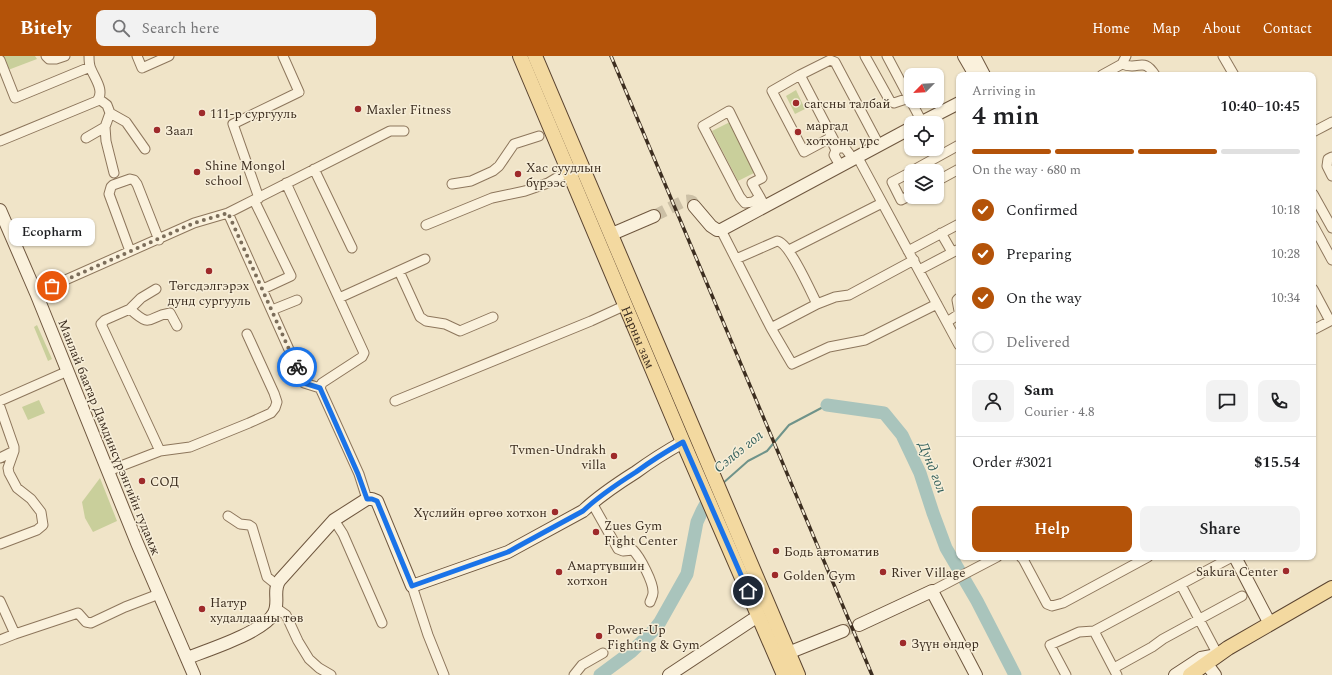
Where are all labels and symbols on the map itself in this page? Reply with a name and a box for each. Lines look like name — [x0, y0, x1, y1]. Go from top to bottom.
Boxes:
north arrow — [904, 68, 944, 108]
place label: сагсны талбай — [804, 94, 890, 114]
marker: сагсны талбай — [791, 98, 801, 108]
place label: Maxler Fitness — [366, 100, 451, 120]
place label: 111-р сургууль — [210, 104, 297, 124]
marker: Maxler Fitness — [353, 104, 363, 114]
marker: 111-р сургууль — [197, 108, 207, 118]
place label: маргад хотхоны үрс — [806, 116, 880, 151]
place label: Заал — [165, 121, 193, 141]
marker: Заал — [152, 125, 162, 135]
marker: маргад хотхоны үрс — [793, 127, 803, 137]
place label: Shine Mongol school — [205, 156, 286, 191]
place label: Хас суудлын бүрээс — [526, 158, 602, 193]
marker: Shine Mongol school — [192, 167, 202, 177]
marker: Хас суудлын бүрээс — [513, 169, 523, 179]
callout: Ecopharm — [9, 218, 95, 246]
marker: Төгсдэлгэрэх дунд сургууль — [204, 266, 214, 276]
pin — [35, 269, 69, 303]
place label: Төгсдэлгэрэх дунд сургууль — [168, 276, 251, 311]
street label: Нарны зам — [616, 303, 660, 372]
street label: Манлай баатар Дамдинсүрэнгийн гудамж — [52, 316, 166, 558]
courier — [277, 347, 317, 387]
water label: Сэлбэ гол — [709, 425, 768, 478]
water label: Дунд гол — [912, 437, 952, 496]
place label: Tvmen-Undrakh villa — [510, 440, 607, 475]
marker: Tvmen-Undrakh villa — [609, 451, 619, 461]
place label: СОД — [150, 472, 179, 492]
marker: СОД — [137, 476, 147, 486]
place label: Хүслийн өргөө хотхон — [413, 503, 547, 523]
marker: Хүслийн өргөө хотхон — [550, 507, 560, 517]
place label: Zues Gym Fight Center — [604, 516, 678, 551]
marker: Zues Gym Fight Center — [591, 527, 601, 537]
place label: Бодь автоматив — [784, 542, 879, 562]
marker: Бодь автоматив — [771, 546, 781, 556]
place label: Амартүвшин хотхон — [567, 556, 645, 591]
place label: Sakura Center — [1196, 562, 1278, 582]
place label: River Village — [891, 563, 966, 583]
place label: Golden Gym — [783, 566, 856, 586]
marker: Sakura Center — [1281, 566, 1291, 576]
marker: Амартүвшин хотхон — [554, 567, 564, 577]
marker: River Village — [878, 567, 888, 577]
marker: Golden Gym — [770, 570, 780, 580]
pin — [731, 574, 765, 608]
place label: Натур худалдааны төв — [210, 593, 304, 628]
marker: Натур худалдааны төв — [197, 604, 207, 614]
place label: Power-Up Fighting & Gym — [607, 620, 700, 655]
marker: Power-Up Fighting & Gym — [594, 631, 604, 641]
place label: Зүүн өндөр — [911, 634, 979, 654]
marker: Зүүн өндөр — [898, 638, 908, 648]

